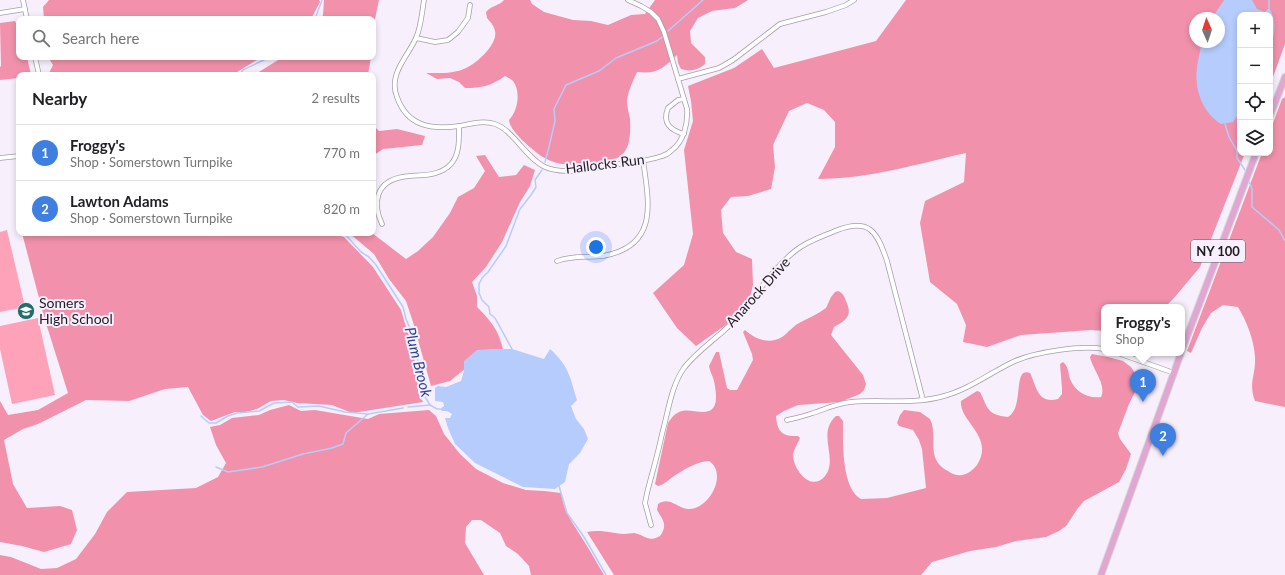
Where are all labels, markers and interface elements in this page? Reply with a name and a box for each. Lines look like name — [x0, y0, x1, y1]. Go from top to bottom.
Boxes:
north arrow — [1189, 12, 1225, 48]
map controls — [1237, 12, 1273, 156]
button: + — [1237, 12, 1273, 48]
search box — [16, 16, 376, 60]
icon: search — [30, 27, 52, 49]
text: Search here — [62, 29, 139, 47]
button: − — [1237, 48, 1273, 84]
button: locate — [1237, 84, 1273, 120]
text: Nearby — [32, 88, 87, 109]
text: 2 results — [312, 90, 360, 106]
button: layers — [1237, 120, 1273, 156]
text: Froggy's — [70, 136, 125, 154]
text: 1 — [41, 145, 49, 161]
text: 770 m — [323, 145, 360, 161]
street label: Hallocks Run — [564, 150, 645, 177]
text: Shop · Somerstown Turnpike — [70, 154, 233, 170]
text: Lawton Adams — [70, 192, 169, 210]
text: 2 — [41, 201, 49, 217]
text: 820 m — [323, 201, 360, 217]
text: Shop · Somerstown Turnpike — [70, 210, 233, 226]
your location — [586, 237, 606, 257]
road number: NY 100 — [1191, 240, 1245, 262]
street label: Anarock Drive — [722, 253, 793, 330]
place label: Somers High School — [39, 294, 113, 327]
school or university icon: Somers High School — [16, 301, 36, 321]
popup — [1101, 304, 1185, 356]
text: Froggy's — [1115, 313, 1171, 331]
water label: Plum Brook — [402, 325, 437, 399]
text: Shop — [1115, 331, 1144, 347]
pin: 1 — [1130, 369, 1156, 402]
pin: 2 — [1150, 423, 1176, 456]

